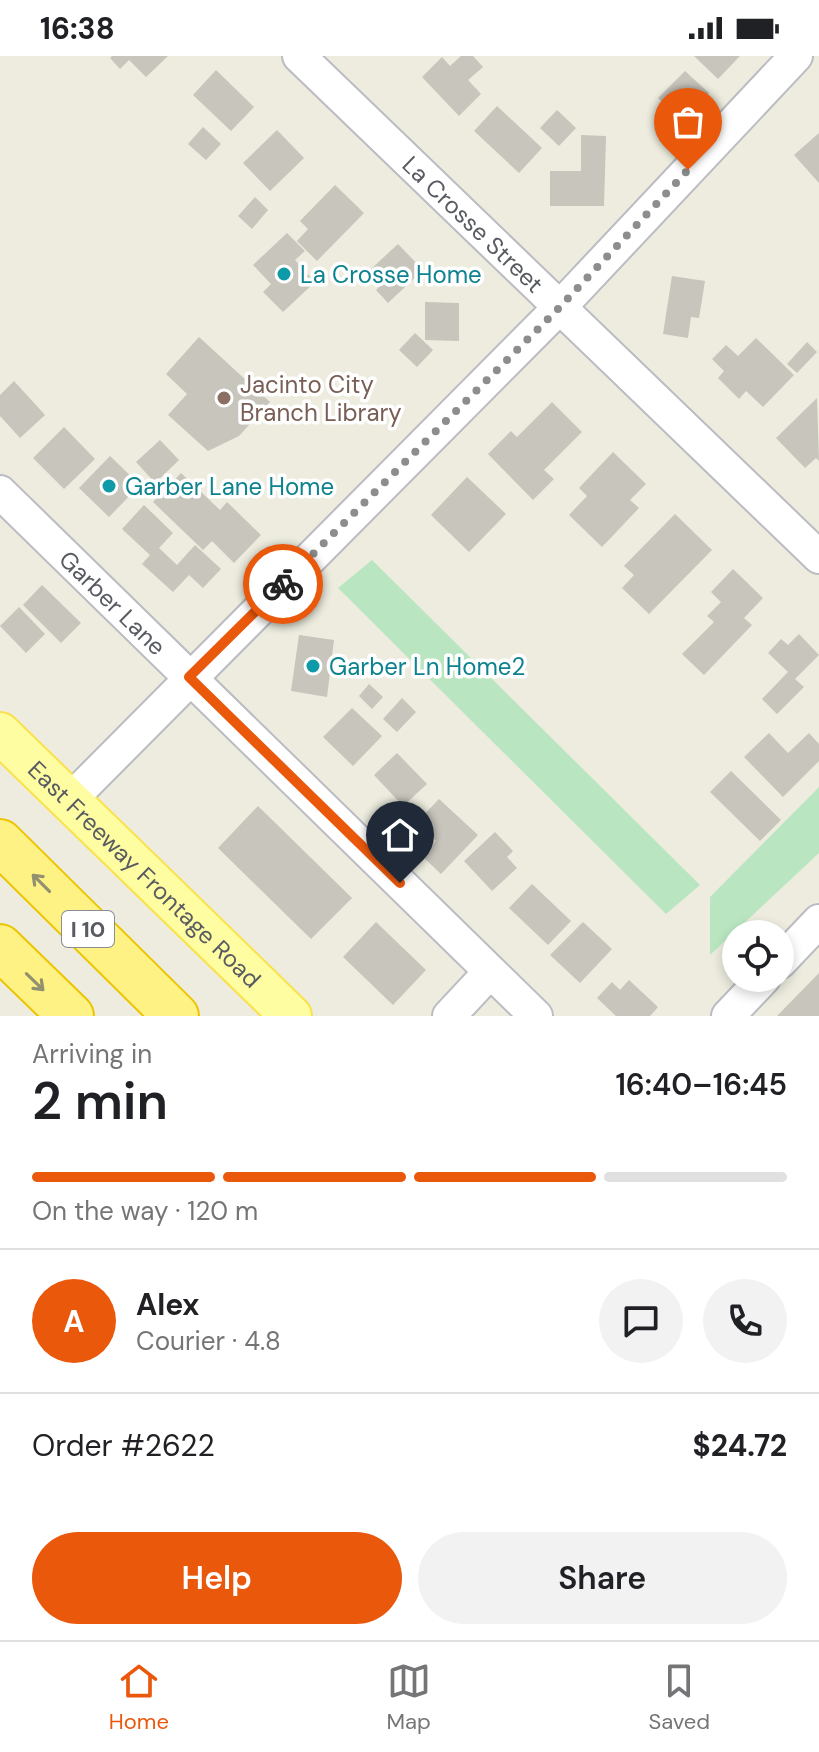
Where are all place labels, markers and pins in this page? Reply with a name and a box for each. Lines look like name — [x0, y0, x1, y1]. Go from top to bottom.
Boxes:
pin — [654, 88, 722, 170]
place label: La Crosse Home — [300, 259, 482, 290]
marker: La Crosse Home — [275, 265, 293, 283]
place label: Jacinto City Branch Library — [240, 369, 402, 428]
marker: Jacinto City Branch Library — [215, 389, 233, 407]
place label: Garber Lane Home — [125, 471, 334, 502]
marker: Garber Lane Home — [100, 477, 118, 495]
place label: Garber Ln Home2 — [329, 651, 525, 682]
marker: Garber Ln Home2 — [304, 657, 322, 675]
pin — [366, 801, 434, 883]

